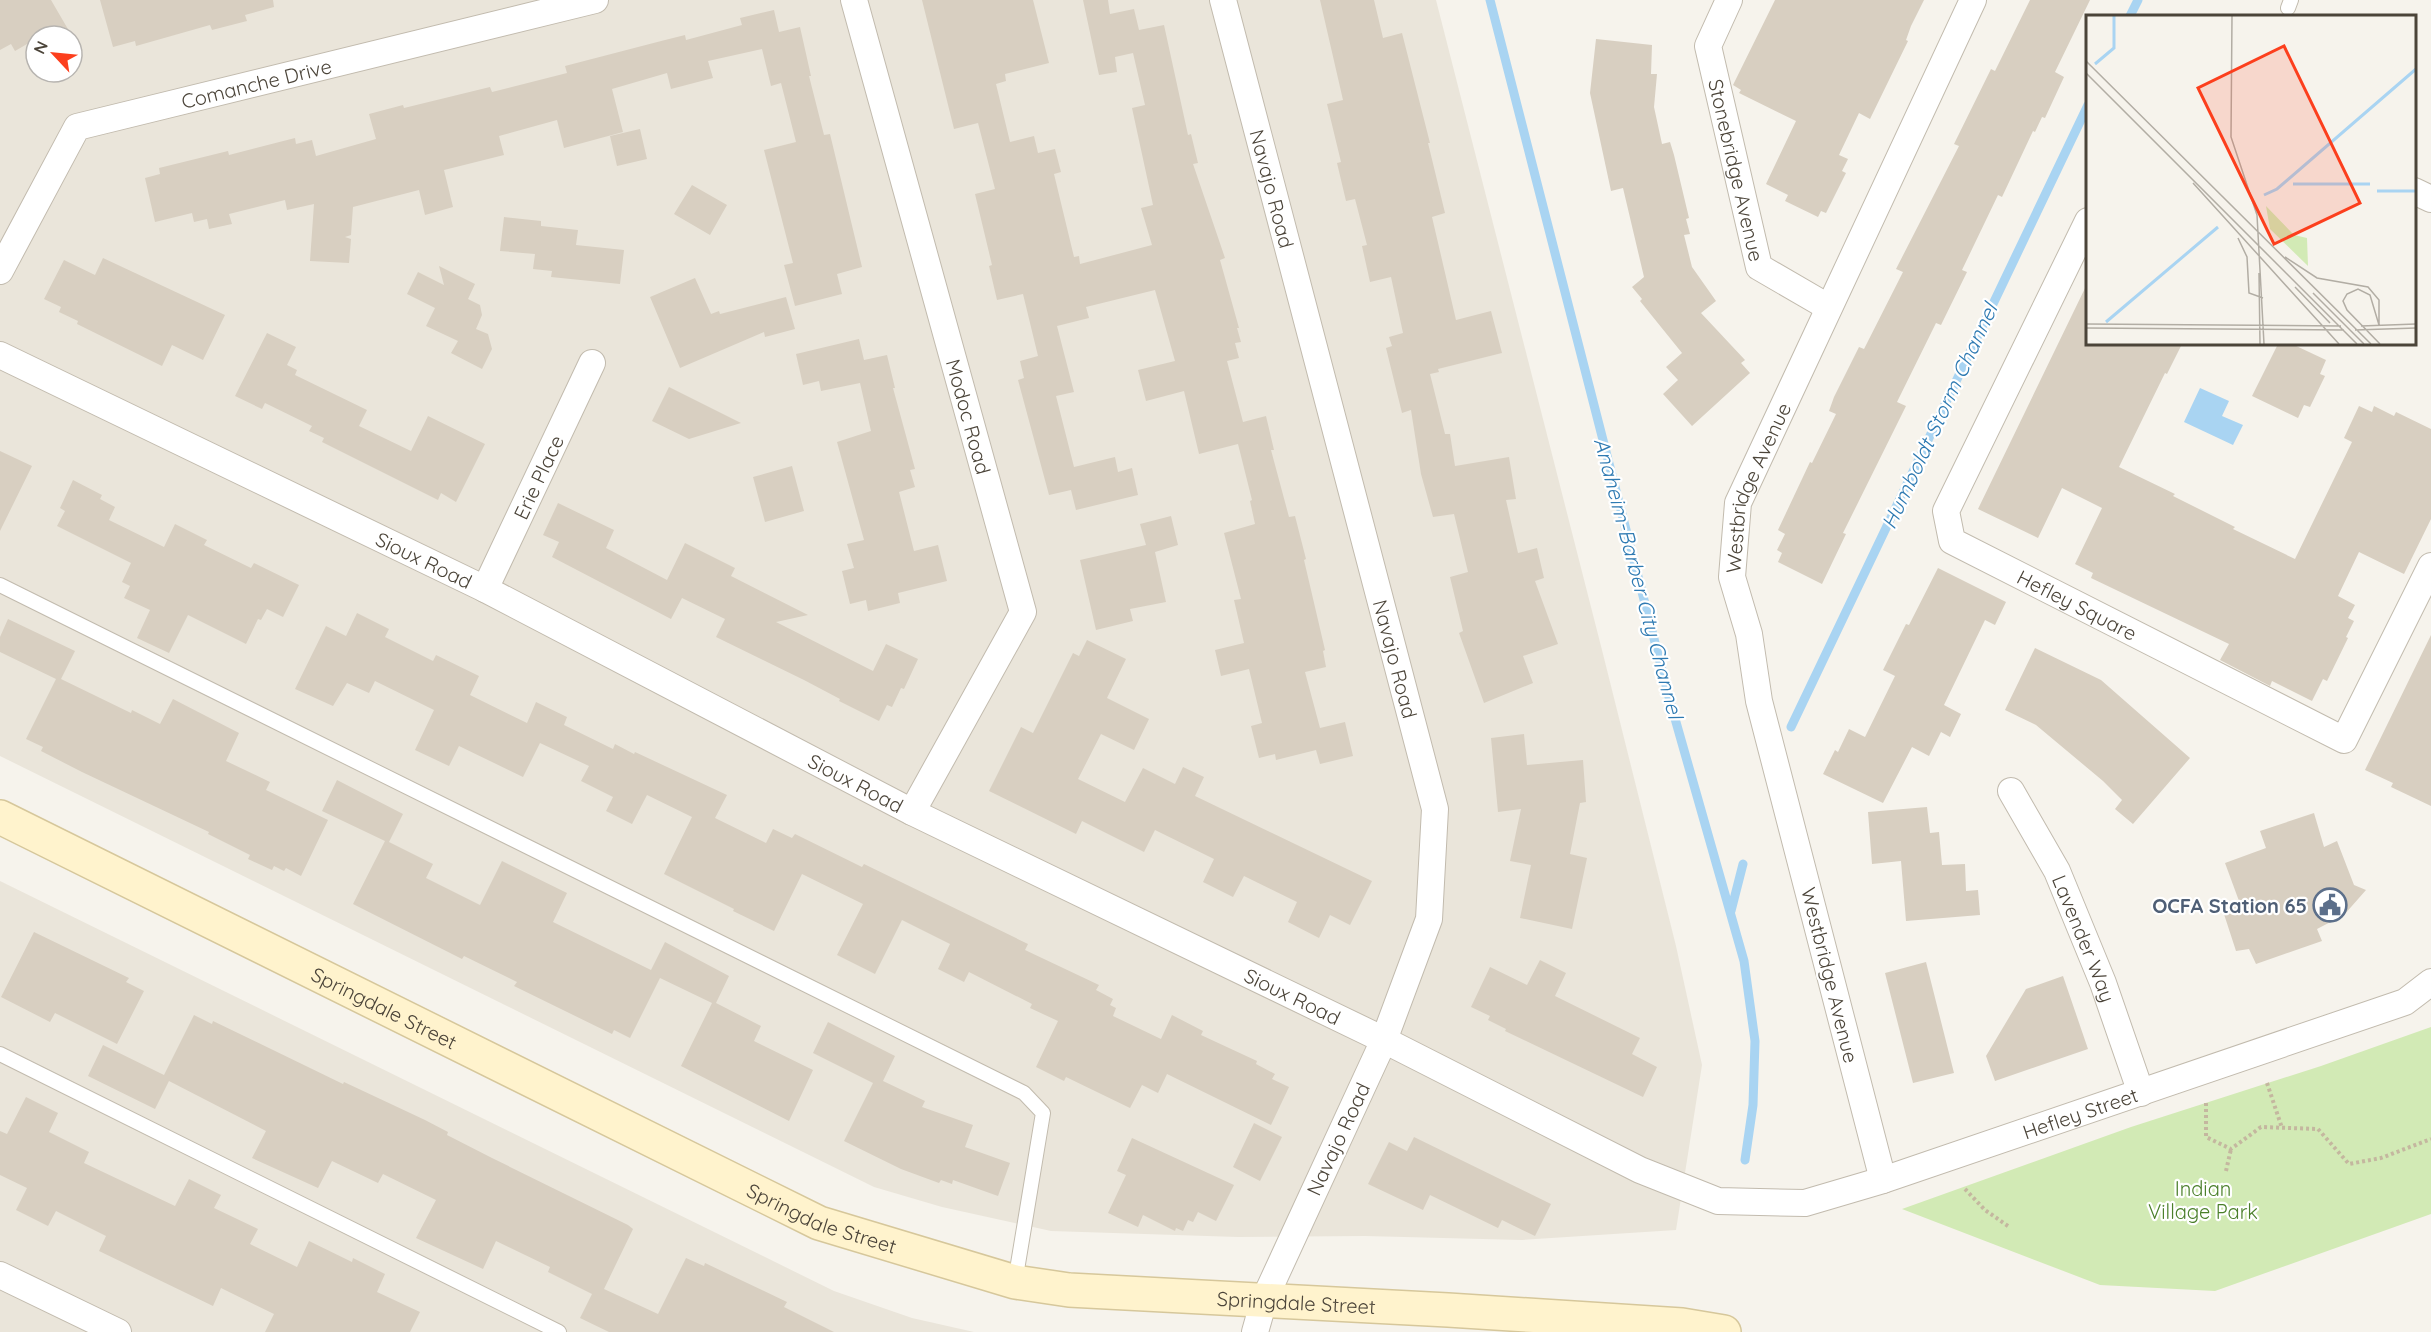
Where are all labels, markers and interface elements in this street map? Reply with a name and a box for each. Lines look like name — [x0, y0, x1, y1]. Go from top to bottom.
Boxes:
inset map — [2086, 15, 2416, 345]
north arrow — [24, 24, 84, 84]
text: N — [29, 38, 52, 57]
street label: Comanche Drive — [179, 53, 334, 113]
street label: Stonebridge Avenue — [1704, 77, 1770, 264]
street label: Navajo Road — [1245, 127, 1300, 251]
water label: Humboldt Storm Channel — [1875, 297, 2004, 533]
street label: Modoc Road — [941, 356, 997, 477]
street label: Westbridge Avenue — [1720, 398, 1796, 574]
street label: Erie Place — [507, 431, 569, 523]
water label: Anaheim-Barber City Channel — [1589, 435, 1690, 723]
street label: Sioux Road — [372, 526, 476, 593]
street label: Hefley Square — [2013, 564, 2141, 645]
street label: Navajo Road — [1368, 597, 1423, 721]
street label: Sioux Road — [804, 748, 908, 818]
street label: Lavender Way — [2047, 871, 2121, 1005]
street label: Westbridge Avenue — [1796, 885, 1864, 1065]
public building icon: OCFA Station 65 — [2312, 887, 2348, 923]
place label: OCFA Station 65 — [2152, 893, 2307, 918]
street label: Springdale Street — [308, 961, 461, 1054]
street label: Sioux Road — [1241, 962, 1345, 1030]
street label: Navajo Road — [1301, 1079, 1375, 1199]
street label: Hefley Street — [2019, 1081, 2141, 1144]
park label: Indian Village Park — [2148, 1176, 2258, 1224]
street label: Springdale Street — [743, 1177, 900, 1258]
street label: Springdale Street — [1216, 1285, 1377, 1319]

